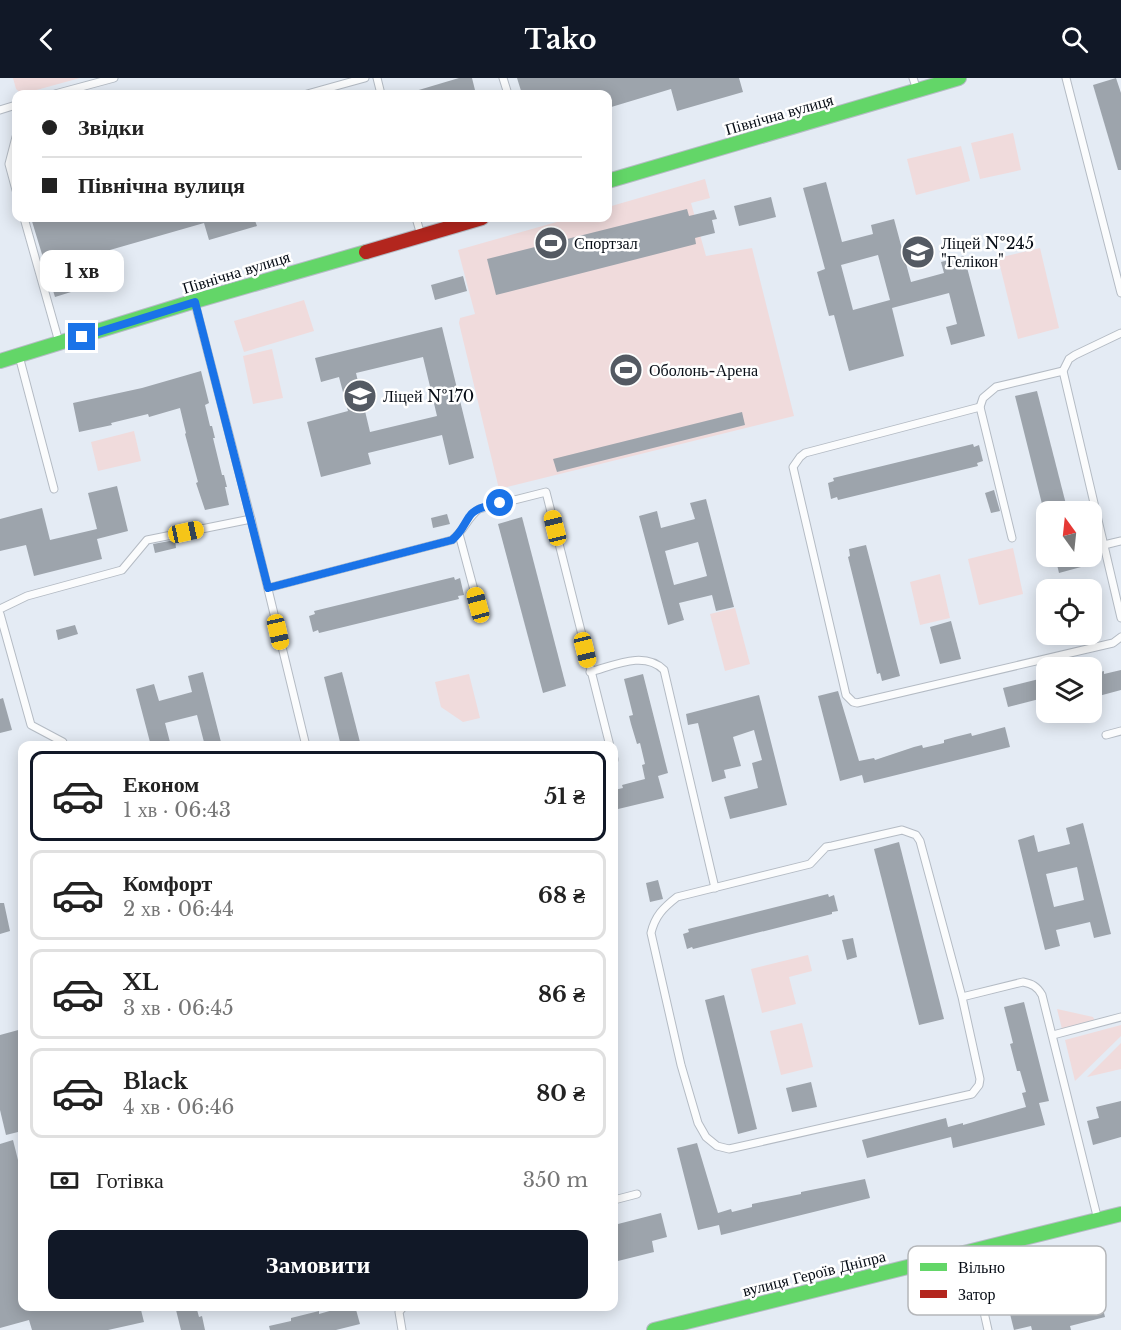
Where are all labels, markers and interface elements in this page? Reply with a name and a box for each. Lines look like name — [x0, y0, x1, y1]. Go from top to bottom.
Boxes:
icon: back — [30, 23, 63, 56]
text: Tako — [524, 23, 597, 56]
icon: search — [1058, 23, 1091, 56]
street label: Північна вулиця — [723, 89, 836, 139]
text: Звідки — [78, 114, 144, 141]
text: Північна вулиця — [78, 172, 245, 199]
sports icon: Спортзал — [533, 225, 569, 261]
place label: Спортзал — [574, 233, 638, 253]
place label: Ліцей №245 "Гелікон" — [941, 233, 1034, 271]
school or university icon: Ліцей №245 "Гелікон" — [900, 234, 936, 270]
street label: Північна вулиця — [180, 246, 293, 298]
callout: 1 хв — [40, 250, 124, 292]
text: 1 хв — [65, 259, 99, 283]
route end — [68, 323, 95, 350]
sports icon: Оболонь-Арена — [608, 352, 644, 388]
place label: Оболонь-Арена — [649, 360, 758, 380]
school or university icon: Ліцей №170 — [342, 378, 378, 414]
place label: Ліцей №170 — [383, 386, 474, 406]
route start — [486, 489, 513, 516]
north arrow — [1036, 501, 1102, 567]
map controls — [1036, 501, 1102, 723]
car — [542, 508, 568, 548]
car — [167, 519, 205, 545]
button: locate — [1036, 579, 1102, 645]
car — [465, 585, 491, 625]
car — [265, 612, 291, 652]
car — [572, 630, 598, 670]
button: layers — [1036, 657, 1102, 723]
icon: car — [51, 769, 105, 823]
text: Економ — [123, 771, 199, 798]
text: 51 ₴ — [544, 783, 585, 810]
text: 1 хв · 06:43 — [123, 798, 231, 822]
icon: car — [51, 868, 105, 922]
text: Комфорт — [123, 870, 212, 897]
text: 68 ₴ — [538, 882, 585, 909]
text: 2 хв · 06:44 — [123, 897, 234, 921]
icon: car — [51, 967, 105, 1021]
text: XL — [123, 969, 158, 996]
text: 86 ₴ — [538, 981, 585, 1008]
text: 3 хв · 06:45 — [123, 996, 234, 1020]
icon: car — [51, 1066, 105, 1120]
text: Black — [123, 1068, 188, 1095]
text: 80 ₴ — [536, 1080, 585, 1107]
text: 4 хв · 06:46 — [123, 1095, 234, 1119]
icon: cash — [48, 1164, 81, 1197]
text: Готівка — [96, 1167, 164, 1194]
text: 350 m — [523, 1168, 588, 1192]
button: Замовити — [48, 1230, 588, 1299]
street label: вулиця Героїв Дніпра — [740, 1246, 888, 1300]
legend — [908, 1246, 1106, 1315]
text: Вільно — [958, 1257, 1005, 1277]
text: Затор — [958, 1284, 995, 1304]

